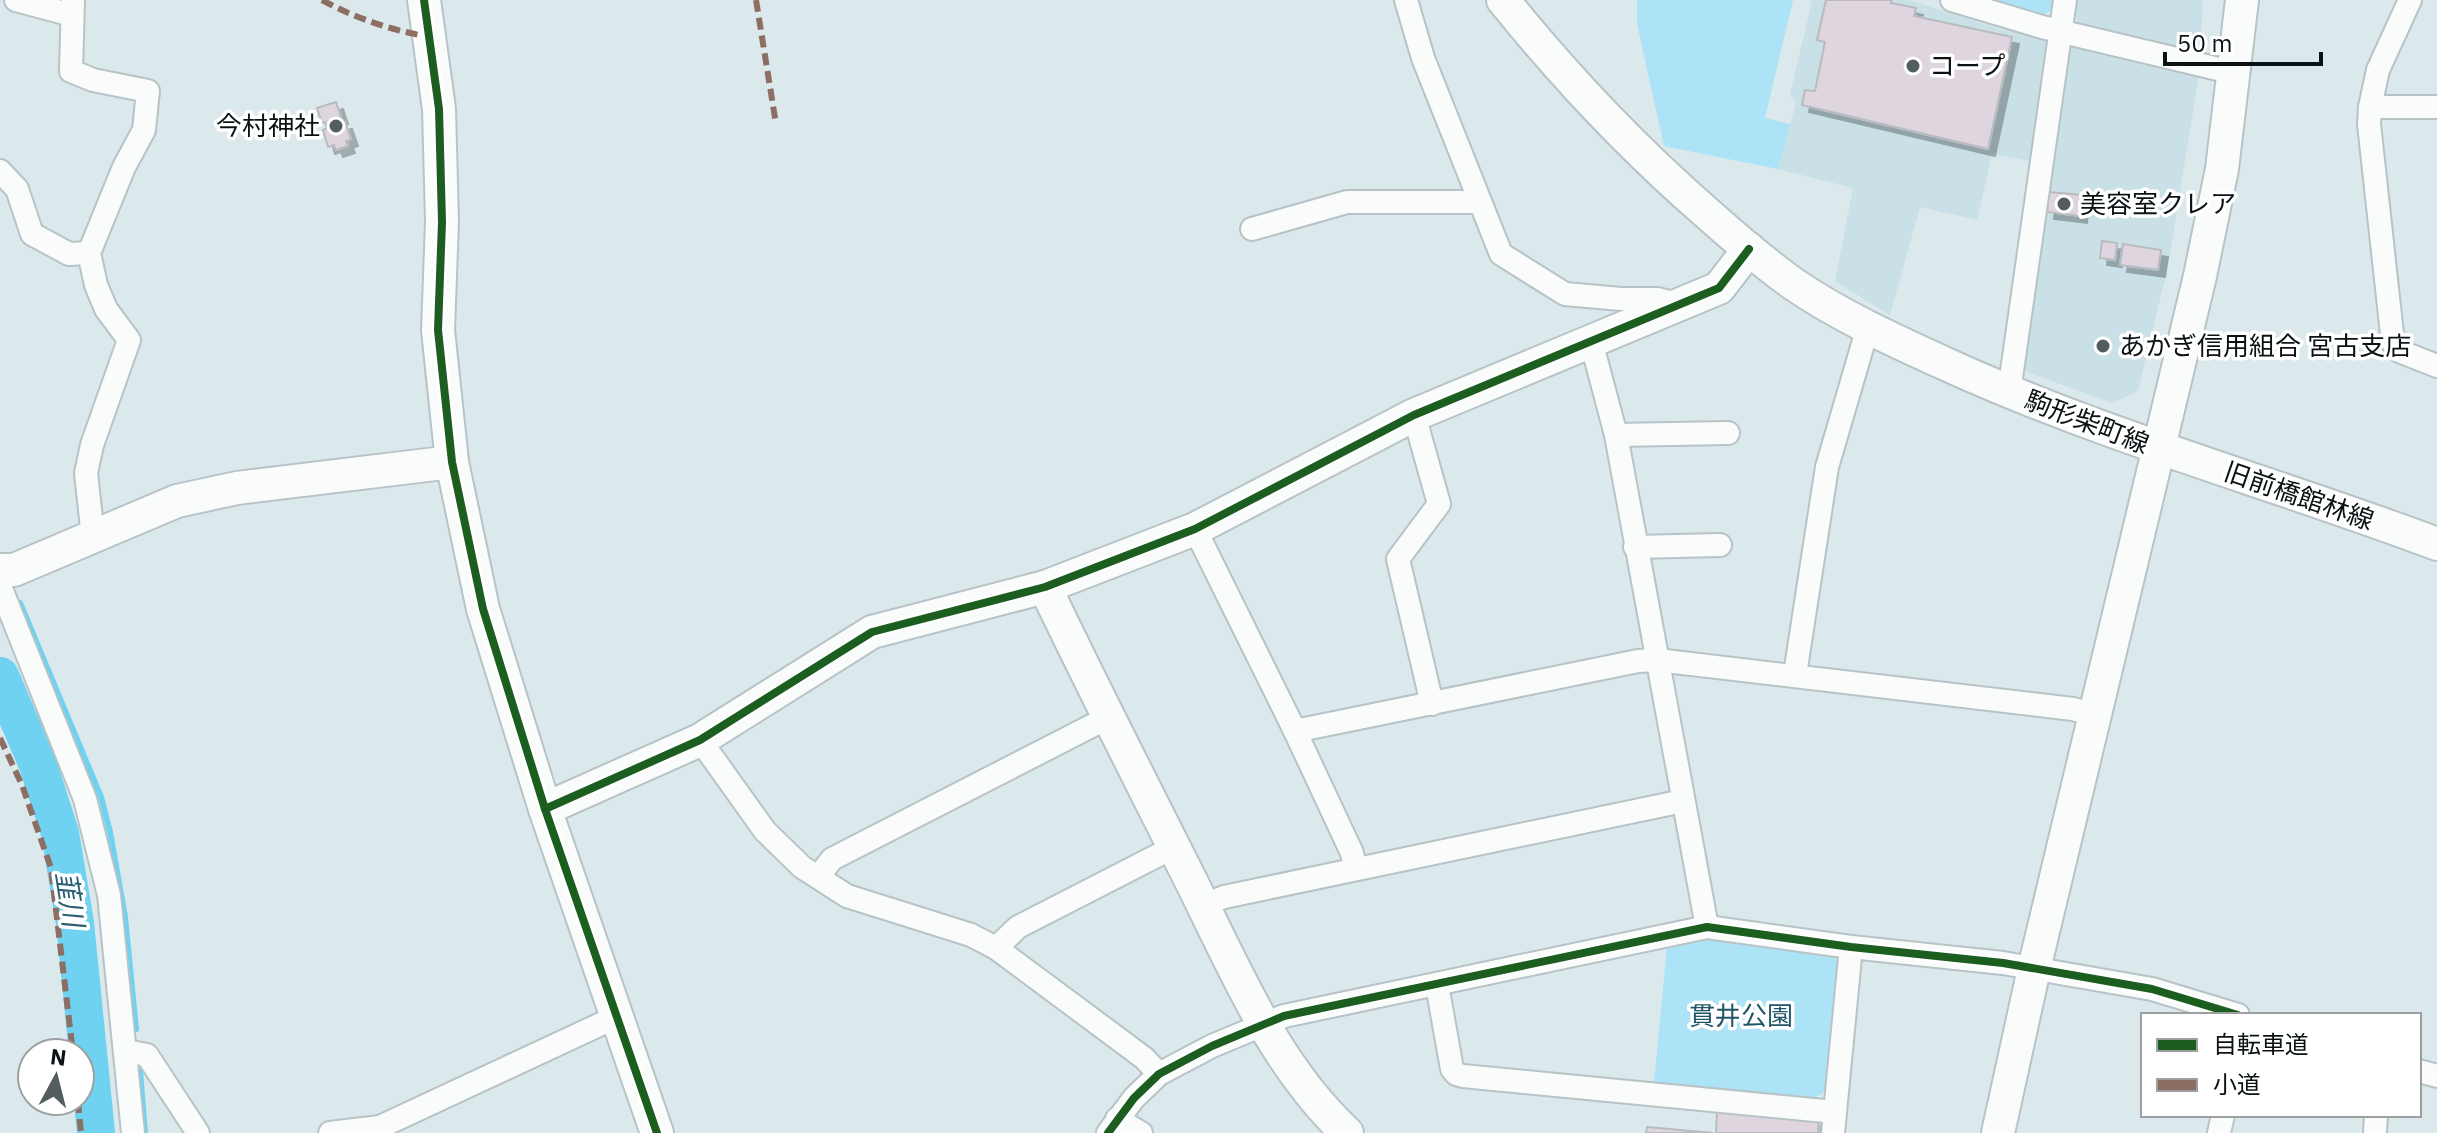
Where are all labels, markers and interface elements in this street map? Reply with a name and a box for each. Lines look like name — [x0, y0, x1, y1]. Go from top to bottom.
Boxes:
scale bar — [2165, 16, 2321, 66]
text: 50 m — [2177, 27, 2232, 59]
place label: コープ — [1929, 48, 2005, 82]
marker: コープ — [1904, 57, 1922, 75]
place label: 今村神社 — [216, 108, 320, 142]
marker: 今村神社 — [327, 117, 345, 135]
place label: 美容室クレア — [2080, 186, 2236, 220]
marker: 美容室クレア — [2055, 195, 2073, 213]
place label: あかぎ信用組合 宮古支店 — [2119, 328, 2411, 362]
marker: あかぎ信用組合 宮古支店 — [2094, 337, 2112, 355]
street label: 駒形柴町線 — [2021, 382, 2154, 460]
street label: 旧前橋館林線 — [2220, 454, 2379, 537]
water label: 韮川 — [48, 868, 94, 932]
park label: 貫井公園 — [1689, 998, 1793, 1032]
legend — [2141, 1013, 2421, 1117]
text: 自転車道 — [2213, 1028, 2309, 1060]
north arrow — [16, 1037, 96, 1117]
text: N — [49, 1041, 68, 1072]
text: 小道 — [2213, 1068, 2261, 1100]

